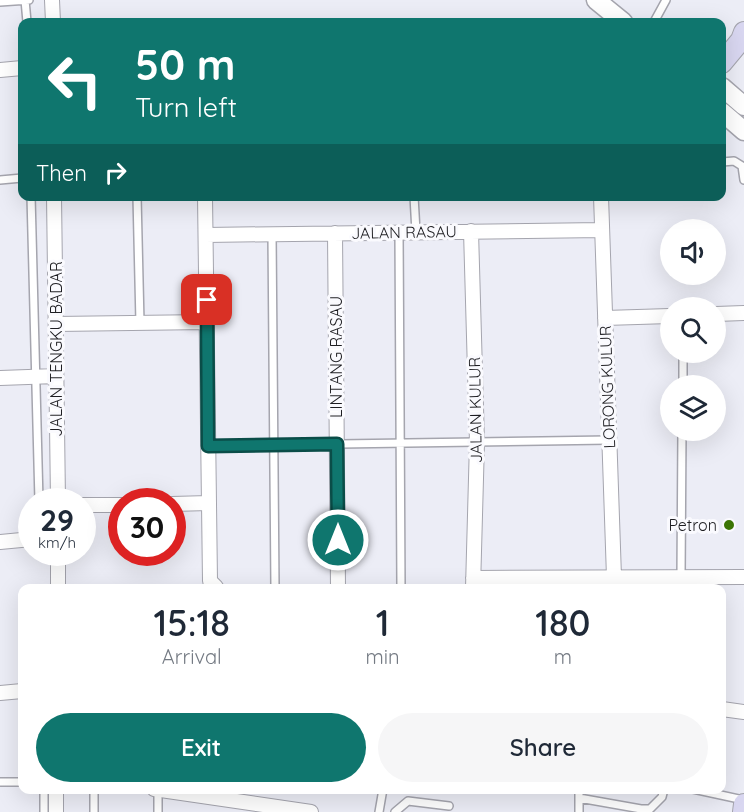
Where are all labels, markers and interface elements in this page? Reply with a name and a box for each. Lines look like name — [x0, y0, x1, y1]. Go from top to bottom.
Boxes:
text: 50 m — [135, 38, 235, 91]
icon: left — [36, 42, 114, 120]
text: Turn left — [135, 90, 237, 124]
icon: right — [99, 156, 132, 189]
text: Then — [36, 159, 87, 187]
map controls — [660, 219, 726, 441]
button: sound — [660, 219, 726, 285]
street label: JALAN RASAU — [351, 221, 457, 243]
street label: JALAN TENGKU BADAR — [46, 261, 66, 437]
pin — [181, 274, 232, 325]
icon: arrive — [190, 283, 223, 316]
street label: LINTANG RASAU — [326, 296, 346, 418]
button: search — [660, 297, 726, 363]
street label: LORONG KULUR — [595, 325, 619, 449]
street label: JALAN KULUR — [464, 357, 486, 463]
button: layers — [660, 375, 726, 441]
speed limit sign: 30 — [108, 488, 186, 566]
text: 29 — [40, 501, 74, 539]
position arrow — [306, 508, 370, 572]
place label: Petron — [668, 515, 717, 535]
marker: Petron — [722, 518, 736, 532]
text: km/h — [38, 533, 76, 552]
text: 15:18 — [154, 600, 230, 645]
text: 1 — [376, 600, 389, 645]
text: 180 — [535, 600, 590, 645]
text: Arrival — [162, 644, 222, 669]
text: min — [365, 644, 400, 669]
text: m — [554, 644, 572, 669]
button: Exit — [36, 713, 366, 782]
button: Share — [378, 713, 708, 782]

